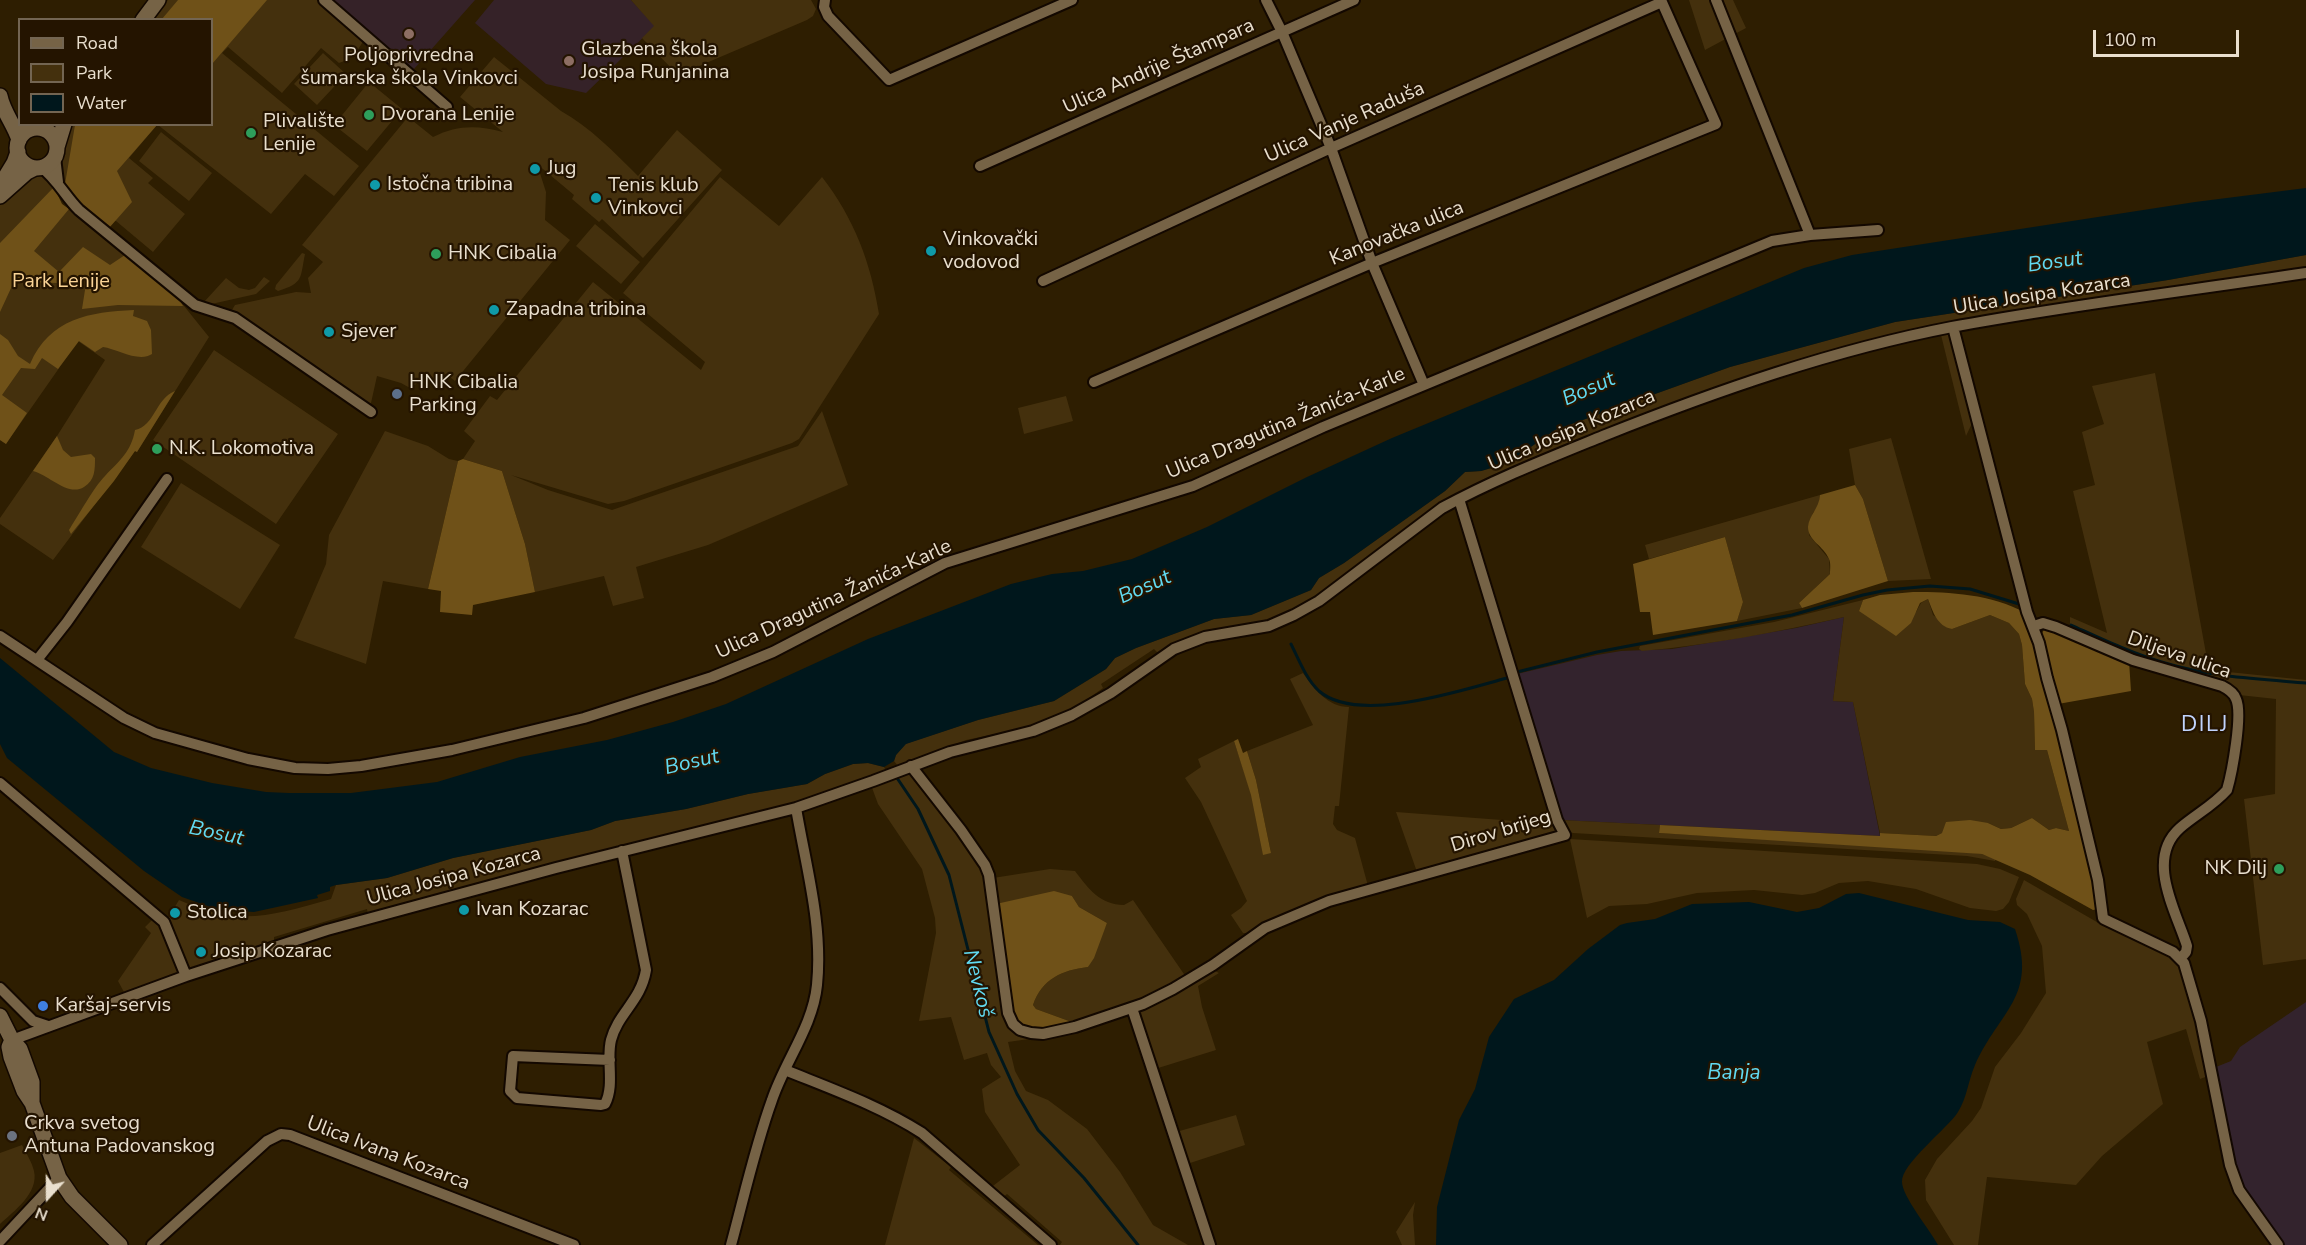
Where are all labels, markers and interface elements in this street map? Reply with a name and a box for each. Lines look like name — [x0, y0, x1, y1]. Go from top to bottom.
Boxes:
street label: Ulica Andrije Štampara — [1060, 14, 1258, 120]
legend — [18, 18, 213, 126]
scale bar — [2096, 18, 2242, 56]
marker: Poljoprivredna šumarska škola Vinkovci — [402, 27, 416, 41]
text: 100 m — [2104, 28, 2156, 52]
text: Road — [76, 31, 118, 55]
place label: Glazbena škola Josipa Runjanina — [581, 38, 729, 85]
place label: Poljoprivredna šumarska škola Vinkovci — [300, 44, 518, 91]
marker: Glazbena škola Josipa Runjanina — [562, 54, 576, 68]
text: Park — [76, 61, 112, 85]
street label: Ulica Vanje Raduša — [1261, 77, 1429, 169]
text: Water — [76, 91, 127, 115]
place label: Dvorana Lenije — [381, 103, 515, 127]
marker: Dvorana Lenije — [362, 108, 376, 122]
place label: Plivalište Lenije — [263, 110, 345, 157]
marker: Plivalište Lenije — [244, 126, 258, 140]
place label: Jug — [547, 157, 576, 181]
marker: Jug — [528, 162, 542, 176]
place label: Istočna tribina — [387, 173, 513, 197]
place label: Tenis klub Vinkovci — [608, 174, 699, 221]
marker: Istočna tribina — [368, 178, 382, 192]
marker: Tenis klub Vinkovci — [589, 191, 603, 205]
street label: Kanovačka ulica — [1326, 196, 1468, 272]
place label: Vinkovački vodovod — [943, 228, 1038, 275]
place label: HNK Cibalia — [448, 242, 557, 266]
marker: Vinkovački vodovod — [924, 244, 938, 258]
marker: HNK Cibalia — [429, 247, 443, 261]
water label: Bosut — [2026, 247, 2084, 279]
street label: Ulica Josipa Kozarca — [1952, 269, 2132, 321]
park label: Park Lenije — [12, 270, 110, 294]
place label: Zapadna tribina — [506, 298, 646, 322]
marker: Zapadna tribina — [487, 303, 501, 317]
place label: Sjever — [341, 320, 396, 344]
marker: Sjever — [322, 325, 336, 339]
street label: Ulica Dragutina Žanića-Karle — [1163, 363, 1409, 485]
water label: Bosut — [1559, 367, 1619, 413]
place label: HNK Cibalia Parking — [409, 371, 518, 418]
street label: Ulica Josipa Kozarca — [1485, 385, 1659, 477]
marker: HNK Cibalia Parking — [390, 387, 404, 401]
place label: N.K. Lokomotiva — [169, 437, 314, 461]
marker: N.K. Lokomotiva — [150, 442, 164, 456]
street label: Ulica Dragutina Žanića-Karle — [712, 535, 956, 665]
water label: Bosut — [1115, 565, 1175, 611]
street label: Diljeva ulica — [2124, 627, 2234, 685]
district label: DILJ — [2181, 713, 2229, 739]
water label: Bosut — [662, 745, 722, 781]
street label: Dirov brijeg — [1448, 805, 1554, 859]
water label: Bosut — [186, 816, 246, 852]
street label: Ulica Josipa Kozarca — [364, 842, 544, 912]
place label: NK Dilj — [2204, 857, 2267, 881]
marker: NK Dilj — [2272, 862, 2286, 876]
place label: Ivan Kozarac — [476, 898, 588, 922]
place label: Stolica — [187, 901, 248, 925]
marker: Ivan Kozarac — [457, 903, 471, 917]
marker: Stolica — [168, 906, 182, 920]
place label: Josip Kozarac — [213, 940, 332, 964]
marker: Josip Kozarac — [194, 945, 208, 959]
water label: Nevkoš — [956, 947, 998, 1021]
place label: Karšaj-servis — [55, 994, 171, 1018]
marker: Karšaj-servis — [36, 999, 50, 1013]
water label: Banja — [1707, 1061, 1761, 1087]
place label: Crkva svetog Antuna Padovanskog — [24, 1112, 215, 1159]
street label: Ulica Ivana Kozarca — [303, 1112, 473, 1196]
marker: Crkva svetog Antuna Padovanskog — [5, 1129, 19, 1143]
north arrow — [18, 1167, 78, 1227]
text: N — [32, 1201, 51, 1226]

